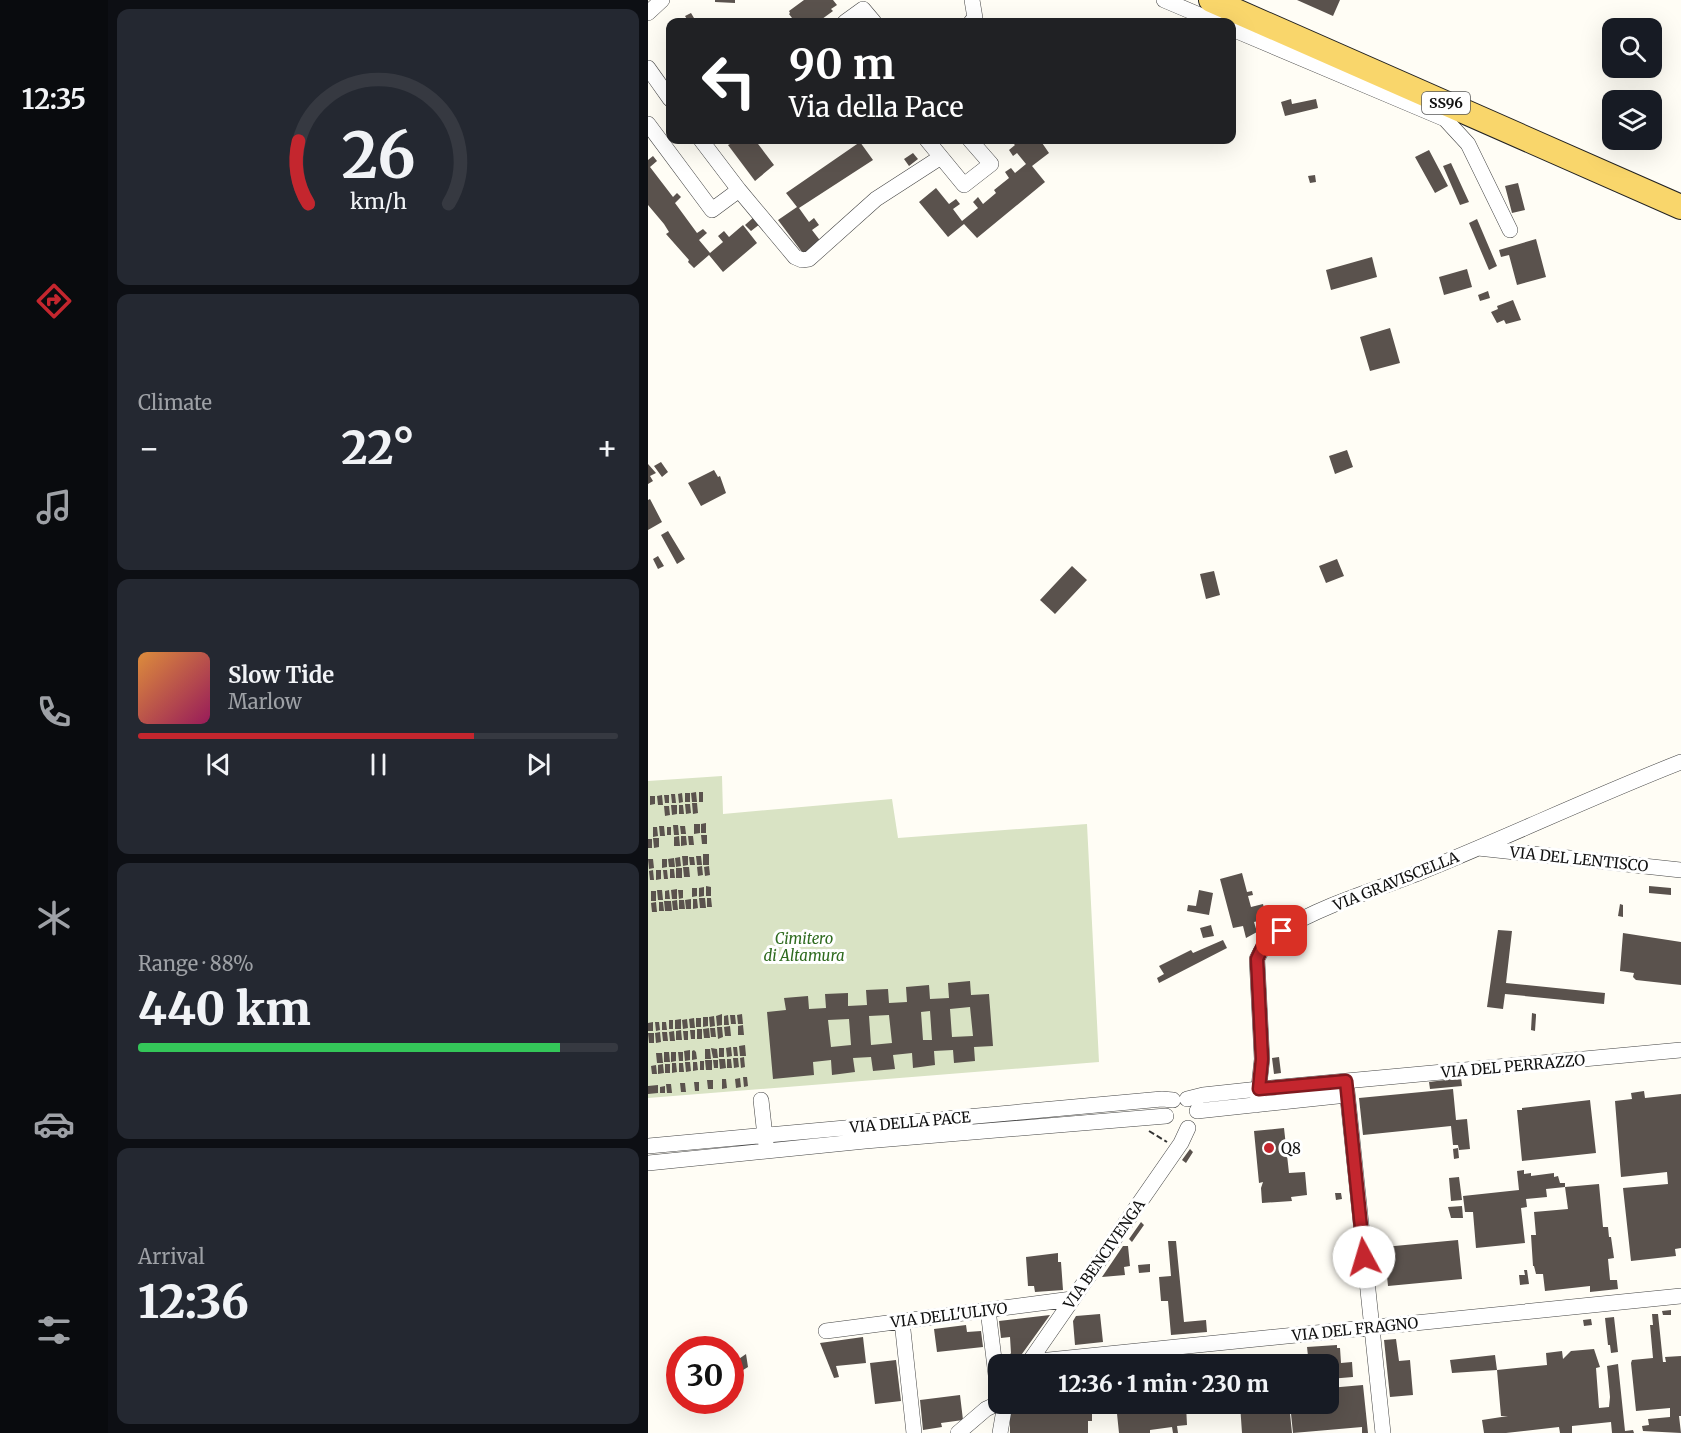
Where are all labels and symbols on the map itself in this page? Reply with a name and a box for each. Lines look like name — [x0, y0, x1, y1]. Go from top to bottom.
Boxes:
road number: SS96 — [1422, 92, 1470, 114]
street label: VIA DEL LENTISCO — [1508, 842, 1649, 876]
street label: VIA GRAVISCELLA — [1329, 847, 1462, 915]
pin — [1256, 905, 1307, 956]
park label: Cimitero di Altamura — [764, 929, 844, 965]
street label: VIA DEL PERRAZZO — [1439, 1050, 1586, 1082]
street label: VIA DELLA PACE — [848, 1107, 972, 1137]
place label: Q8 — [1281, 1139, 1301, 1158]
marker: Q8 — [1262, 1141, 1276, 1155]
street label: VIA BENCIVENGA — [1059, 1195, 1149, 1313]
position arrow — [1332, 1225, 1396, 1289]
street label: VIA DELL'ULIVO — [888, 1298, 1009, 1332]
street label: VIA DEL FRAGNO — [1290, 1313, 1419, 1345]
speed limit sign: 30 — [666, 1336, 744, 1414]

